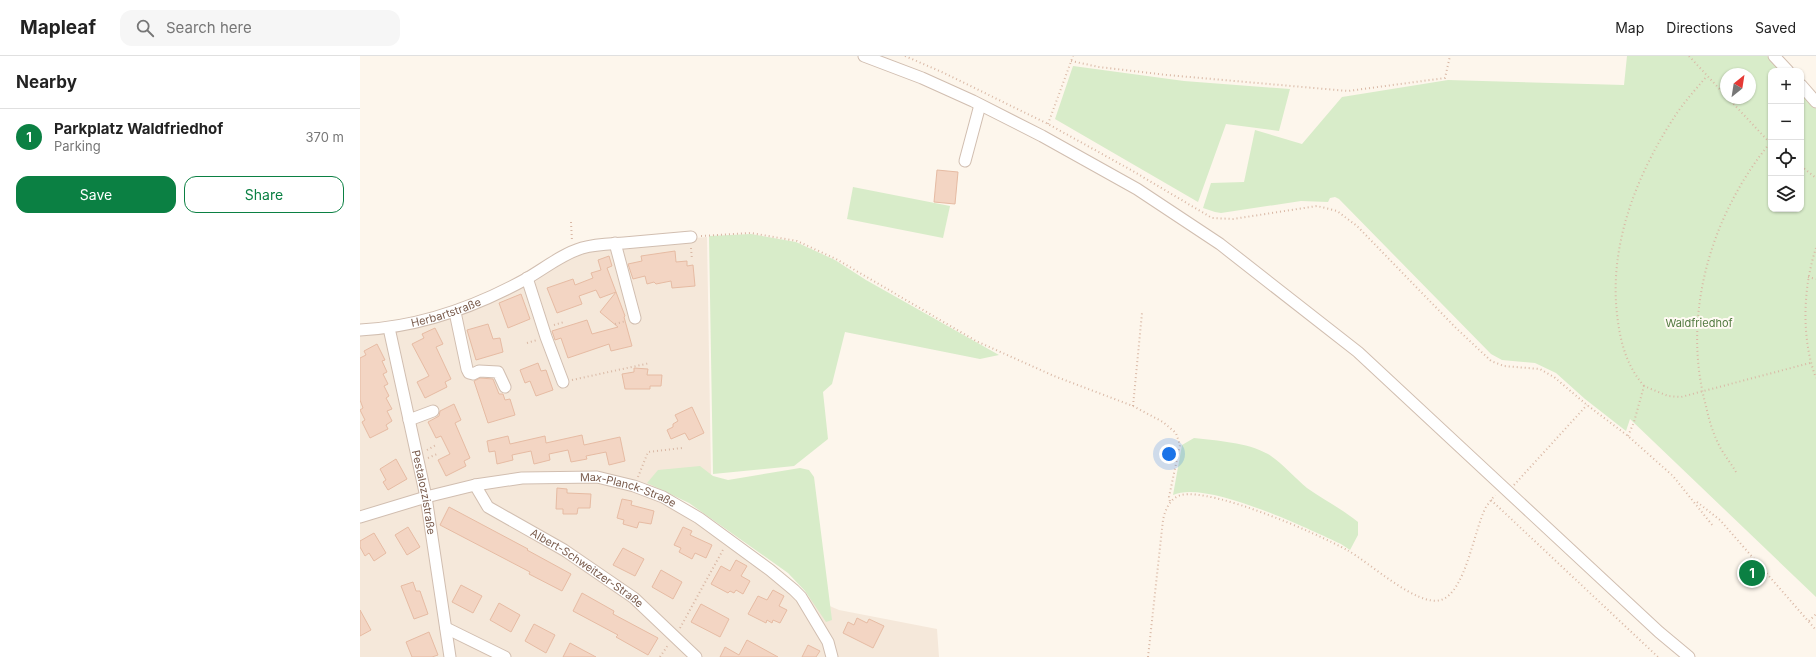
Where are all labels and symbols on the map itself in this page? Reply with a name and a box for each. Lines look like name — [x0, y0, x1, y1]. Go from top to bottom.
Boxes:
north arrow — [1720, 68, 1756, 104]
street label: Herbartstraße — [410, 295, 483, 330]
park label: Waldfriedhof — [1665, 316, 1733, 330]
your location — [1159, 444, 1179, 464]
street label: Pestalozzistraße — [409, 449, 439, 536]
street label: Max-Planck-Straße — [580, 470, 679, 510]
street label: Albert-Schweitzer-Straße — [528, 526, 647, 610]
pin: 1 — [1739, 558, 1765, 588]

